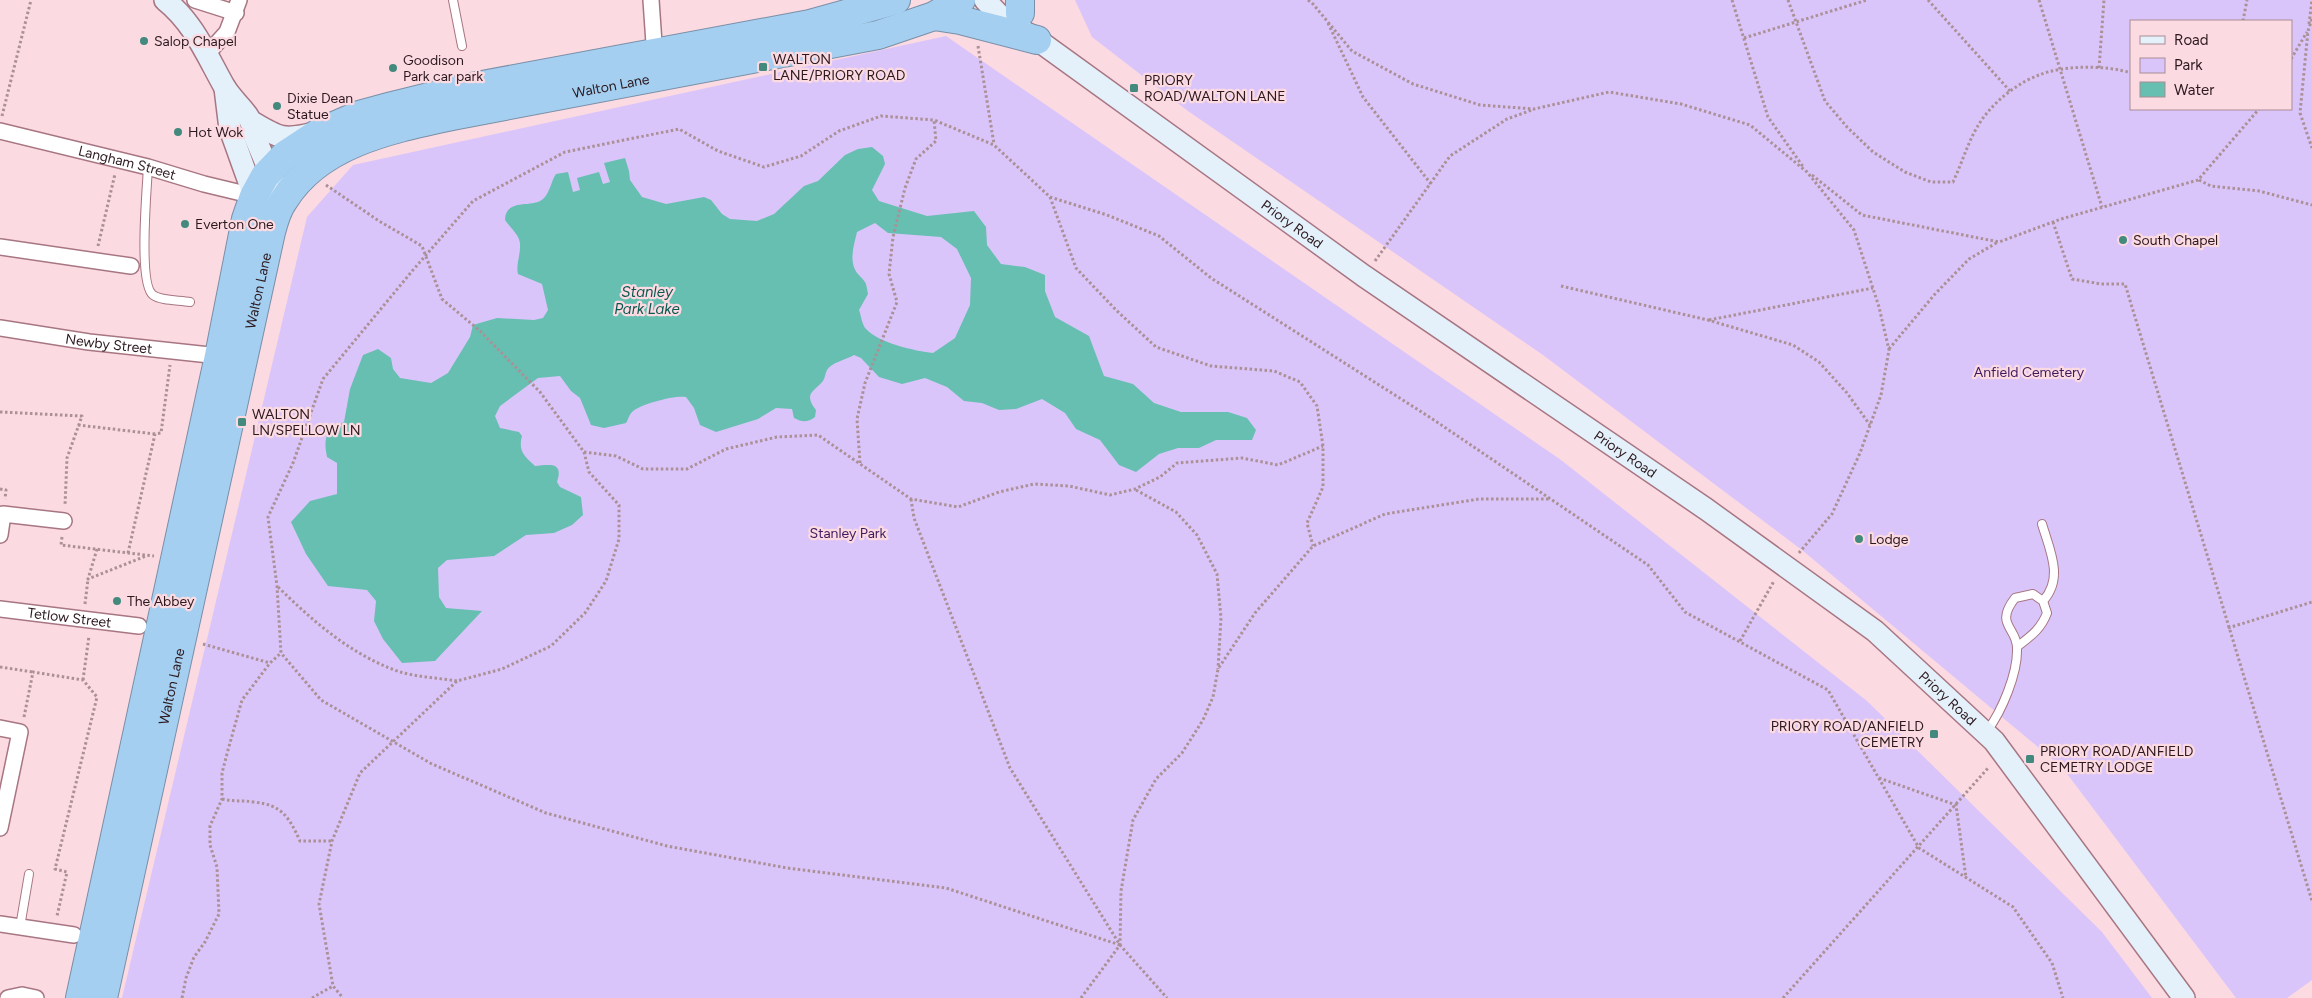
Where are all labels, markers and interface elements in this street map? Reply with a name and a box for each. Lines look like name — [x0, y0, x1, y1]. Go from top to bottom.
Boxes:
legend — [2130, 20, 2292, 110]
text: Road — [2174, 31, 2209, 49]
place label: Salop Chapel — [154, 33, 237, 50]
marker: Salop Chapel — [138, 35, 150, 47]
place label: WALTON LANE/PRIORY ROAD — [773, 51, 905, 84]
place label: Goodison Park car park — [403, 52, 483, 85]
text: Park — [2174, 56, 2203, 74]
marker: WALTON LANE/PRIORY ROAD — [757, 61, 769, 73]
marker: Goodison Park car park — [387, 62, 399, 74]
street label: Walton Lane — [571, 70, 651, 101]
place label: PRIORY ROAD/WALTON LANE — [1144, 72, 1286, 105]
text: Water — [2174, 81, 2214, 99]
marker: PRIORY ROAD/WALTON LANE — [1128, 82, 1140, 94]
place label: Dixie Dean Statue — [287, 90, 353, 123]
marker: Dixie Dean Statue — [271, 100, 283, 112]
place label: Hot Wok — [188, 124, 243, 141]
marker: Hot Wok — [172, 126, 184, 138]
street label: Langham Street — [77, 142, 178, 183]
street label: Priory Road — [1258, 196, 1326, 252]
place label: Everton One — [195, 216, 274, 233]
marker: Everton One — [179, 218, 191, 230]
place label: South Chapel — [2133, 232, 2218, 249]
marker: South Chapel — [2117, 234, 2129, 246]
street label: Walton Lane — [241, 251, 275, 331]
water label: Stanley Park Lake — [614, 283, 680, 318]
street label: Newby Street — [64, 330, 153, 357]
park label: Anfield Cemetery — [1974, 364, 2085, 381]
place label: WALTON LN/SPELLOW LN — [252, 406, 361, 439]
marker: WALTON LN/SPELLOW LN — [236, 416, 248, 428]
street label: Priory Road — [1591, 427, 1660, 481]
park label: Stanley Park — [810, 525, 887, 542]
place label: Lodge — [1869, 531, 1909, 548]
marker: Lodge — [1853, 533, 1865, 545]
place label: The Abbey — [127, 593, 195, 610]
marker: The Abbey — [111, 595, 123, 607]
street label: Tetlow Street — [26, 604, 112, 631]
street label: Walton Lane — [155, 646, 188, 726]
street label: Priory Road — [1915, 668, 1980, 729]
place label: PRIORY ROAD/ANFIELD CEMETRY — [1771, 718, 1925, 751]
marker: PRIORY ROAD/ANFIELD CEMETRY — [1928, 728, 1940, 740]
place label: PRIORY ROAD/ANFIELD CEMETRY LODGE — [2040, 743, 2193, 776]
marker: PRIORY ROAD/ANFIELD CEMETRY LODGE — [2024, 753, 2036, 765]

